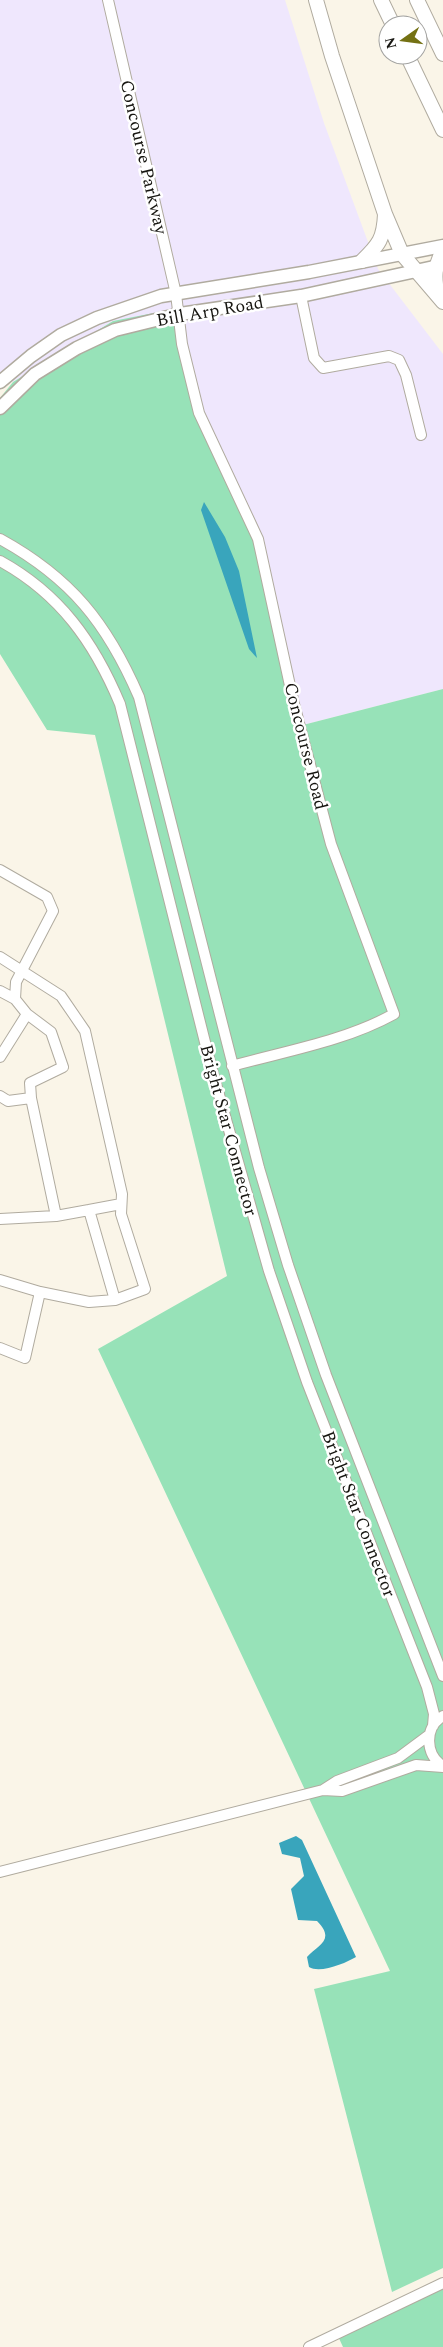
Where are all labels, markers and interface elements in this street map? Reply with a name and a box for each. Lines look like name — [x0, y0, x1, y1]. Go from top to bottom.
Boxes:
north arrow — [378, 15, 428, 65]
text: N — [379, 35, 402, 51]
street label: Concourse Parkway — [113, 77, 175, 238]
street label: Bill Arp Road — [154, 289, 266, 334]
street label: Concourse Road — [277, 680, 334, 813]
street label: Bright Star Connector — [193, 1041, 264, 1219]
street label: Bright Star Connector — [314, 1427, 403, 1601]

